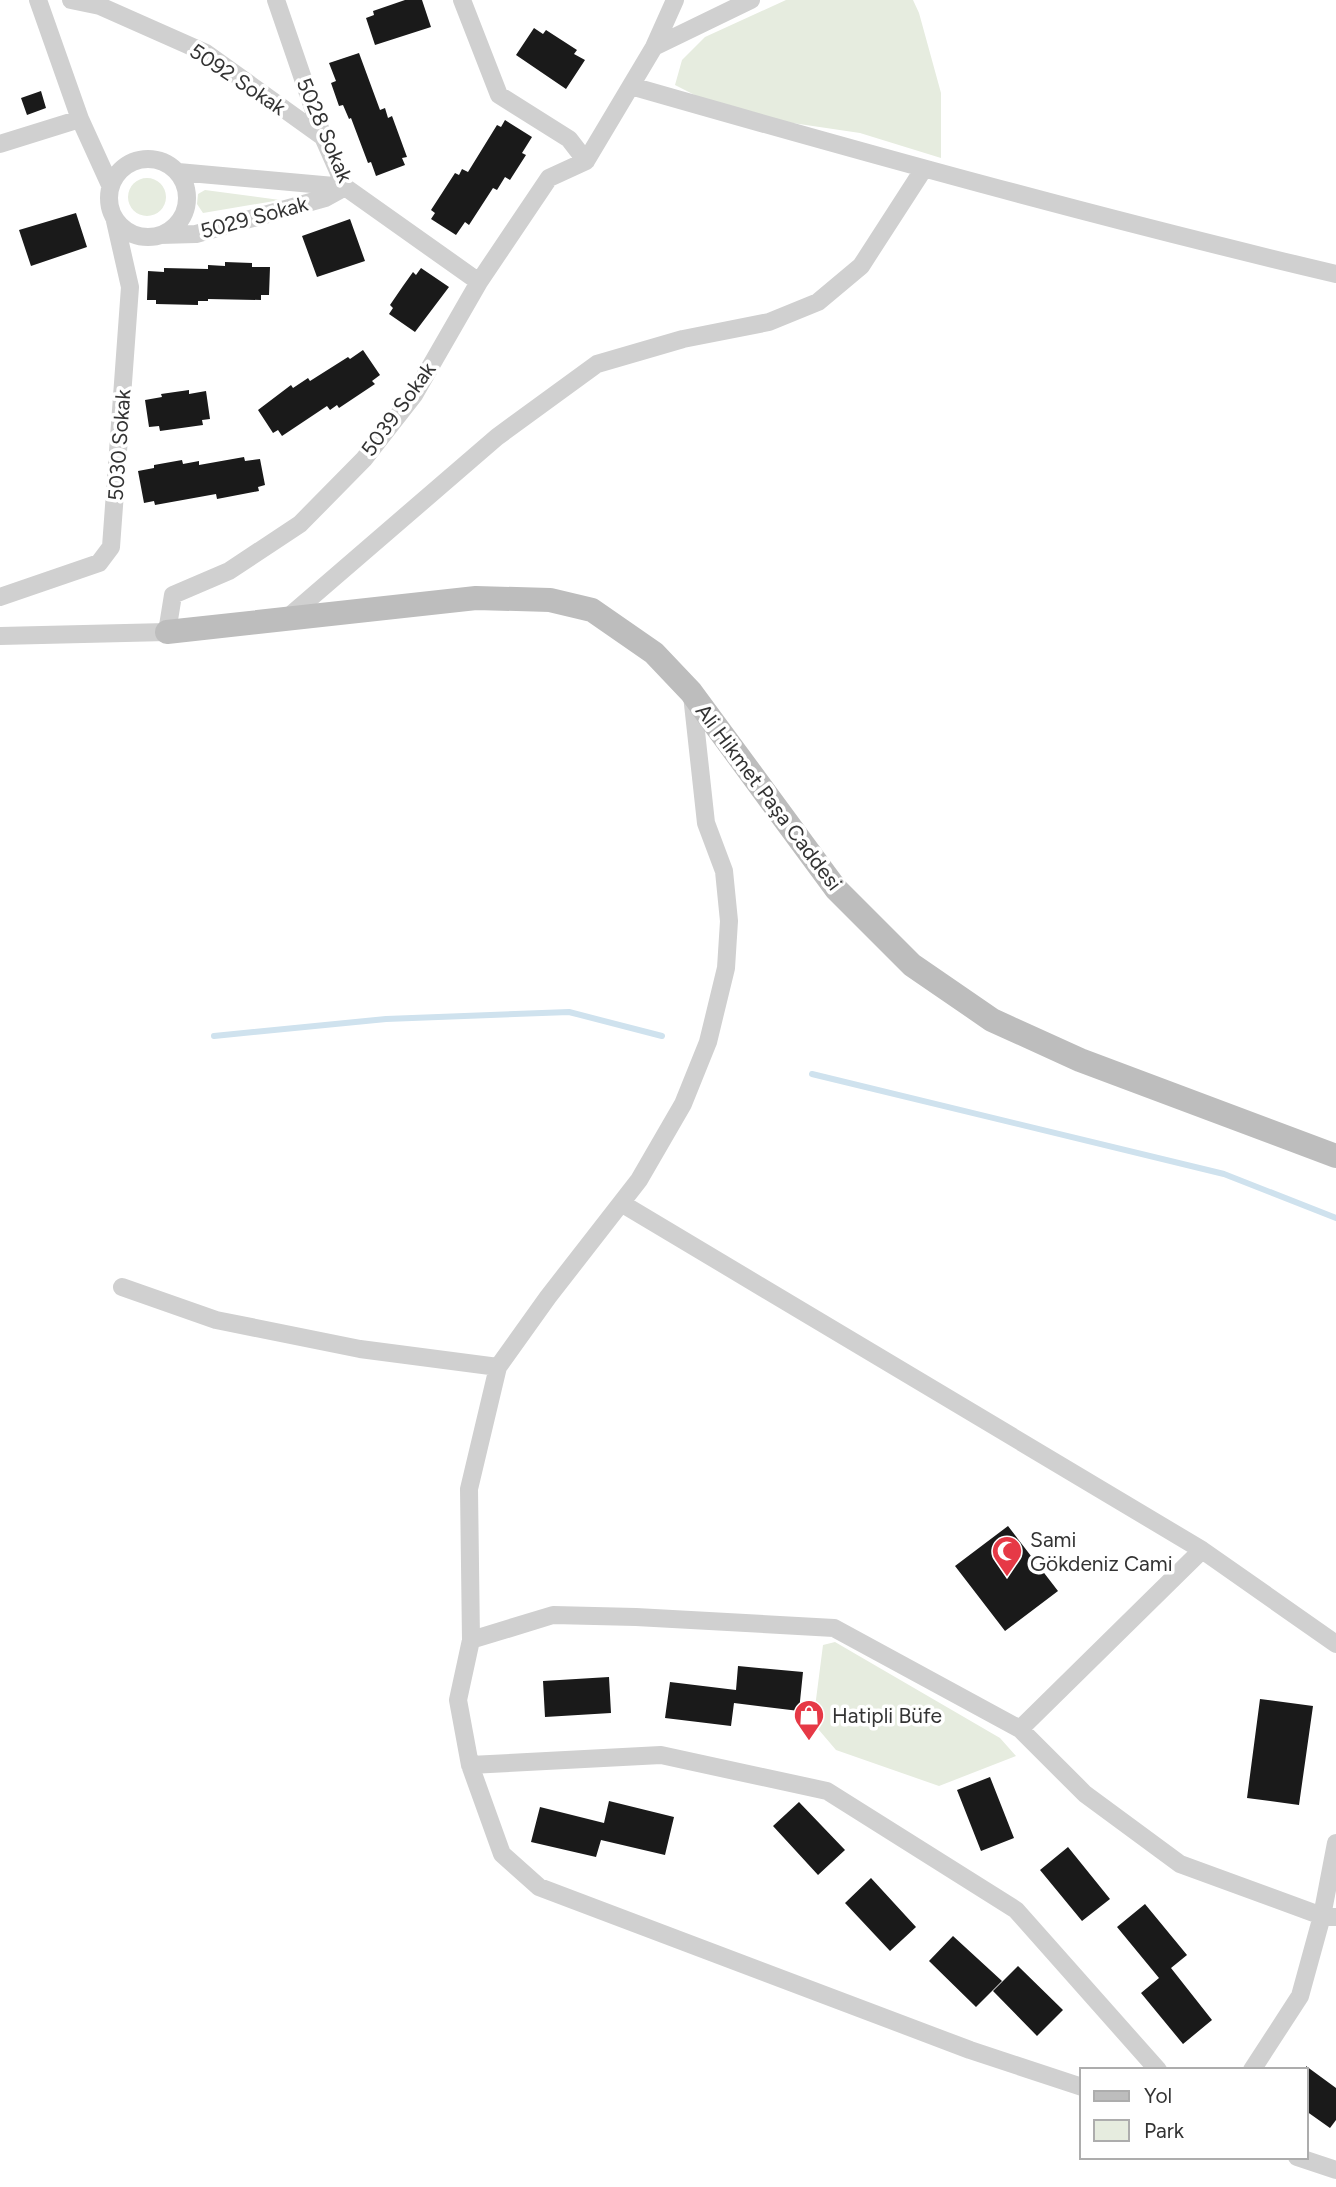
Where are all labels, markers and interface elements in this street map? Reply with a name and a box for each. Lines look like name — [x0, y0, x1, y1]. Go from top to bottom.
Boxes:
street label: 5092 Sokak — [185, 38, 291, 121]
street label: 5028 Sokak — [292, 74, 359, 187]
street label: 5029 Sokak — [198, 190, 311, 243]
street label: 5039 Sokak — [356, 357, 441, 461]
street label: 5030 Sokak — [103, 388, 135, 502]
street label: Ali Hikmet Paşa Caddesi — [691, 699, 847, 895]
place label: Sami Gökdeniz Cami — [1030, 1527, 1173, 1576]
mosque icon: Sami Gökdeniz Cami — [990, 1534, 1024, 1578]
shop icon: Hatipli Büfe — [792, 1698, 826, 1742]
place label: Hatipli Büfe — [832, 1703, 942, 1728]
legend — [1080, 2068, 1308, 2159]
text: Yol — [1144, 2083, 1172, 2108]
text: Park — [1144, 2118, 1185, 2143]

